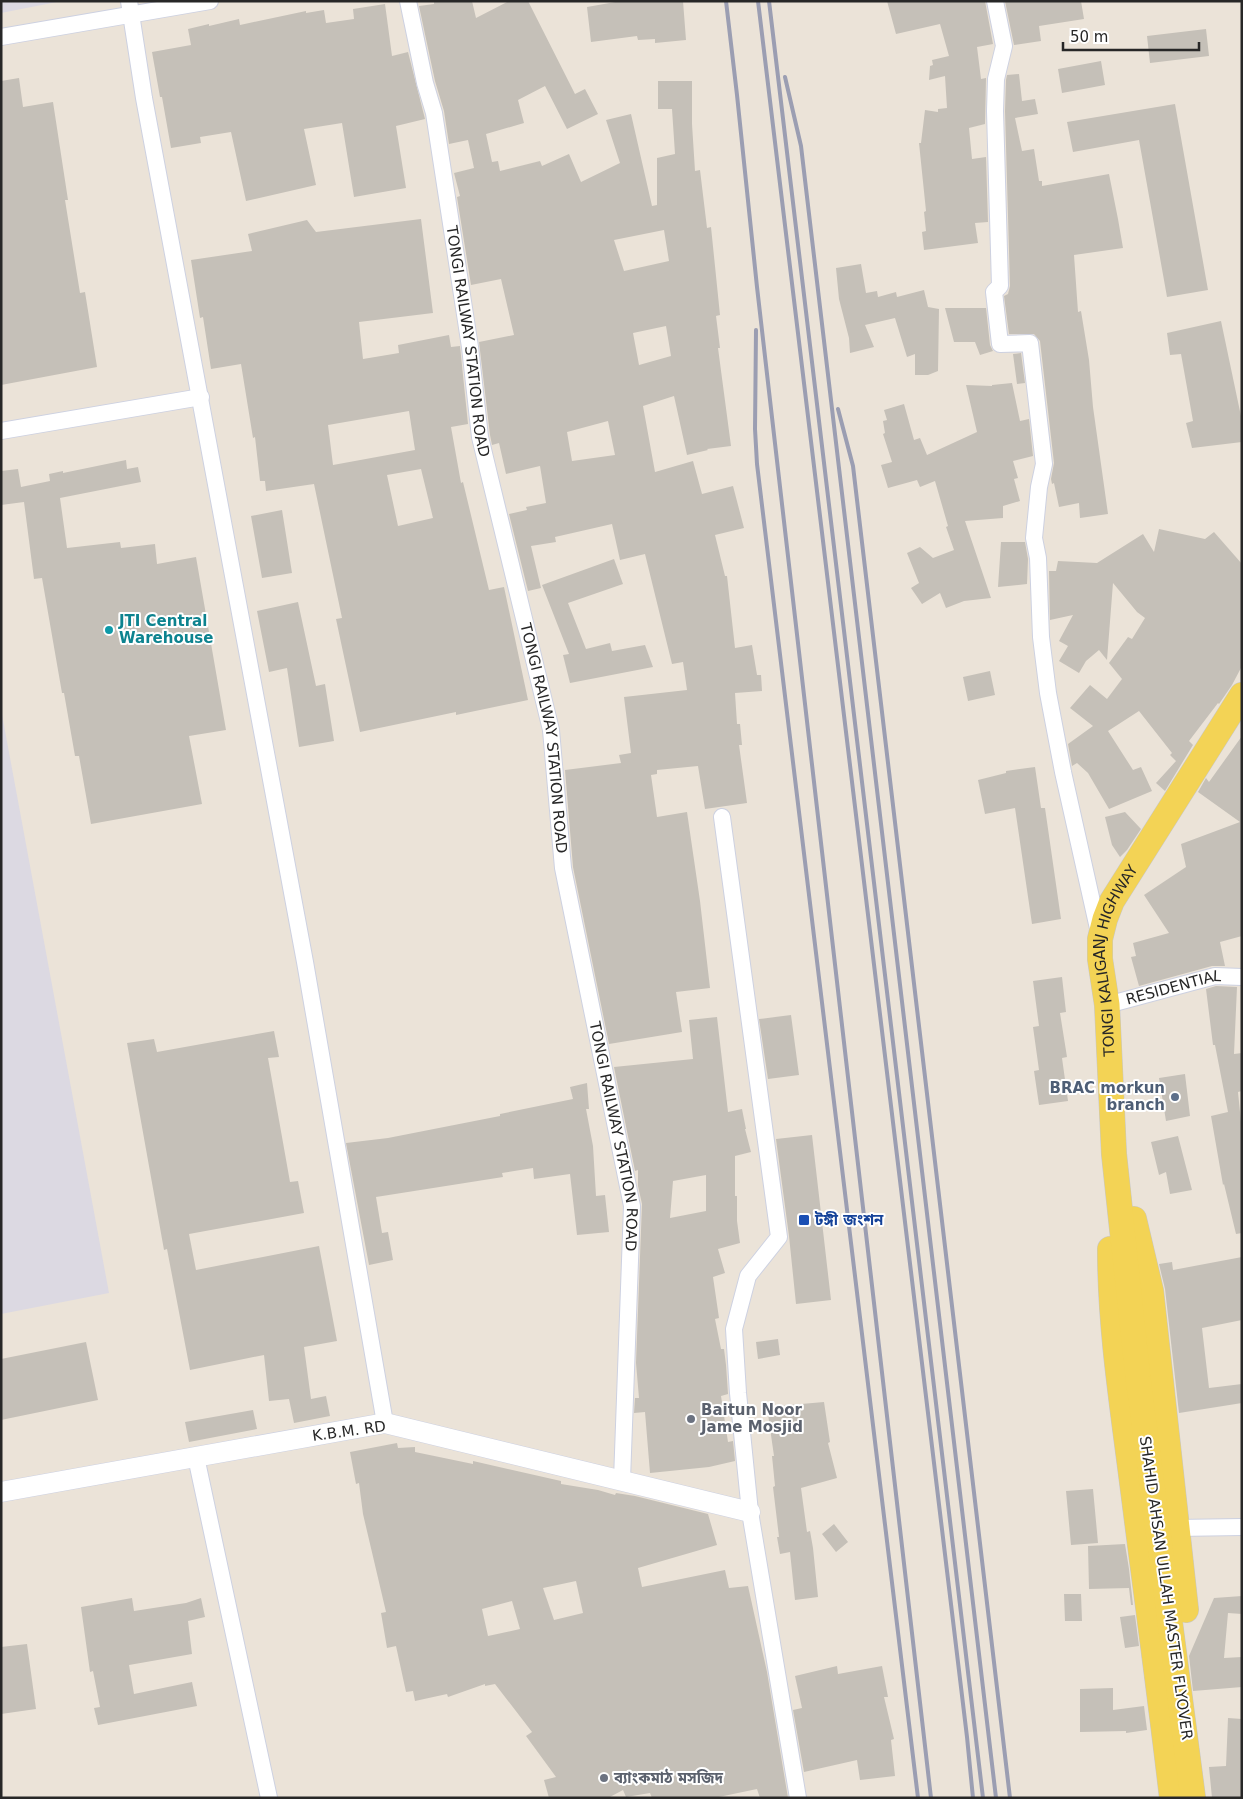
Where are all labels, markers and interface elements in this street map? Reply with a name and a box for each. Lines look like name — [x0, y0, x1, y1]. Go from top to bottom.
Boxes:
scale bar — [1063, 20, 1199, 52]
text: 50 m — [1070, 28, 1108, 46]
street label: TONGI RAILWAY STATION ROAD — [442, 223, 494, 459]
place label: JTI Central Warehouse — [118, 612, 213, 647]
street label: TONGI RAILWAY STATION ROAD — [516, 620, 571, 854]
marker: JTI Central Warehouse — [103, 624, 115, 636]
street label: TONGI KALIGANJ HIGHWAY — [1091, 861, 1142, 1058]
street label: RESIDENTIAL — [1124, 967, 1222, 1009]
street label: TONGI RAILWAY STATION ROAD — [585, 1019, 641, 1252]
place label: BRAC morkun branch — [1050, 1079, 1165, 1114]
marker: BRAC morkun branch — [1169, 1091, 1181, 1103]
place label: টঙ্গী জংশন — [814, 1211, 884, 1229]
marker: টঙ্গী জংশন — [797, 1213, 811, 1227]
place label: Baitun Noor Jame Mosjid — [700, 1401, 803, 1436]
marker: Baitun Noor Jame Mosjid — [685, 1413, 697, 1425]
street label: K.B.M. RD — [311, 1417, 387, 1445]
street label: SHAHID AHSAN ULLAH MASTER FLYOVER — [1136, 1435, 1196, 1741]
place label: ব্যাংকমাঠ মসজিদ — [613, 1768, 723, 1787]
marker: ব্যাংকমাঠ মসজিদ — [598, 1772, 610, 1784]

